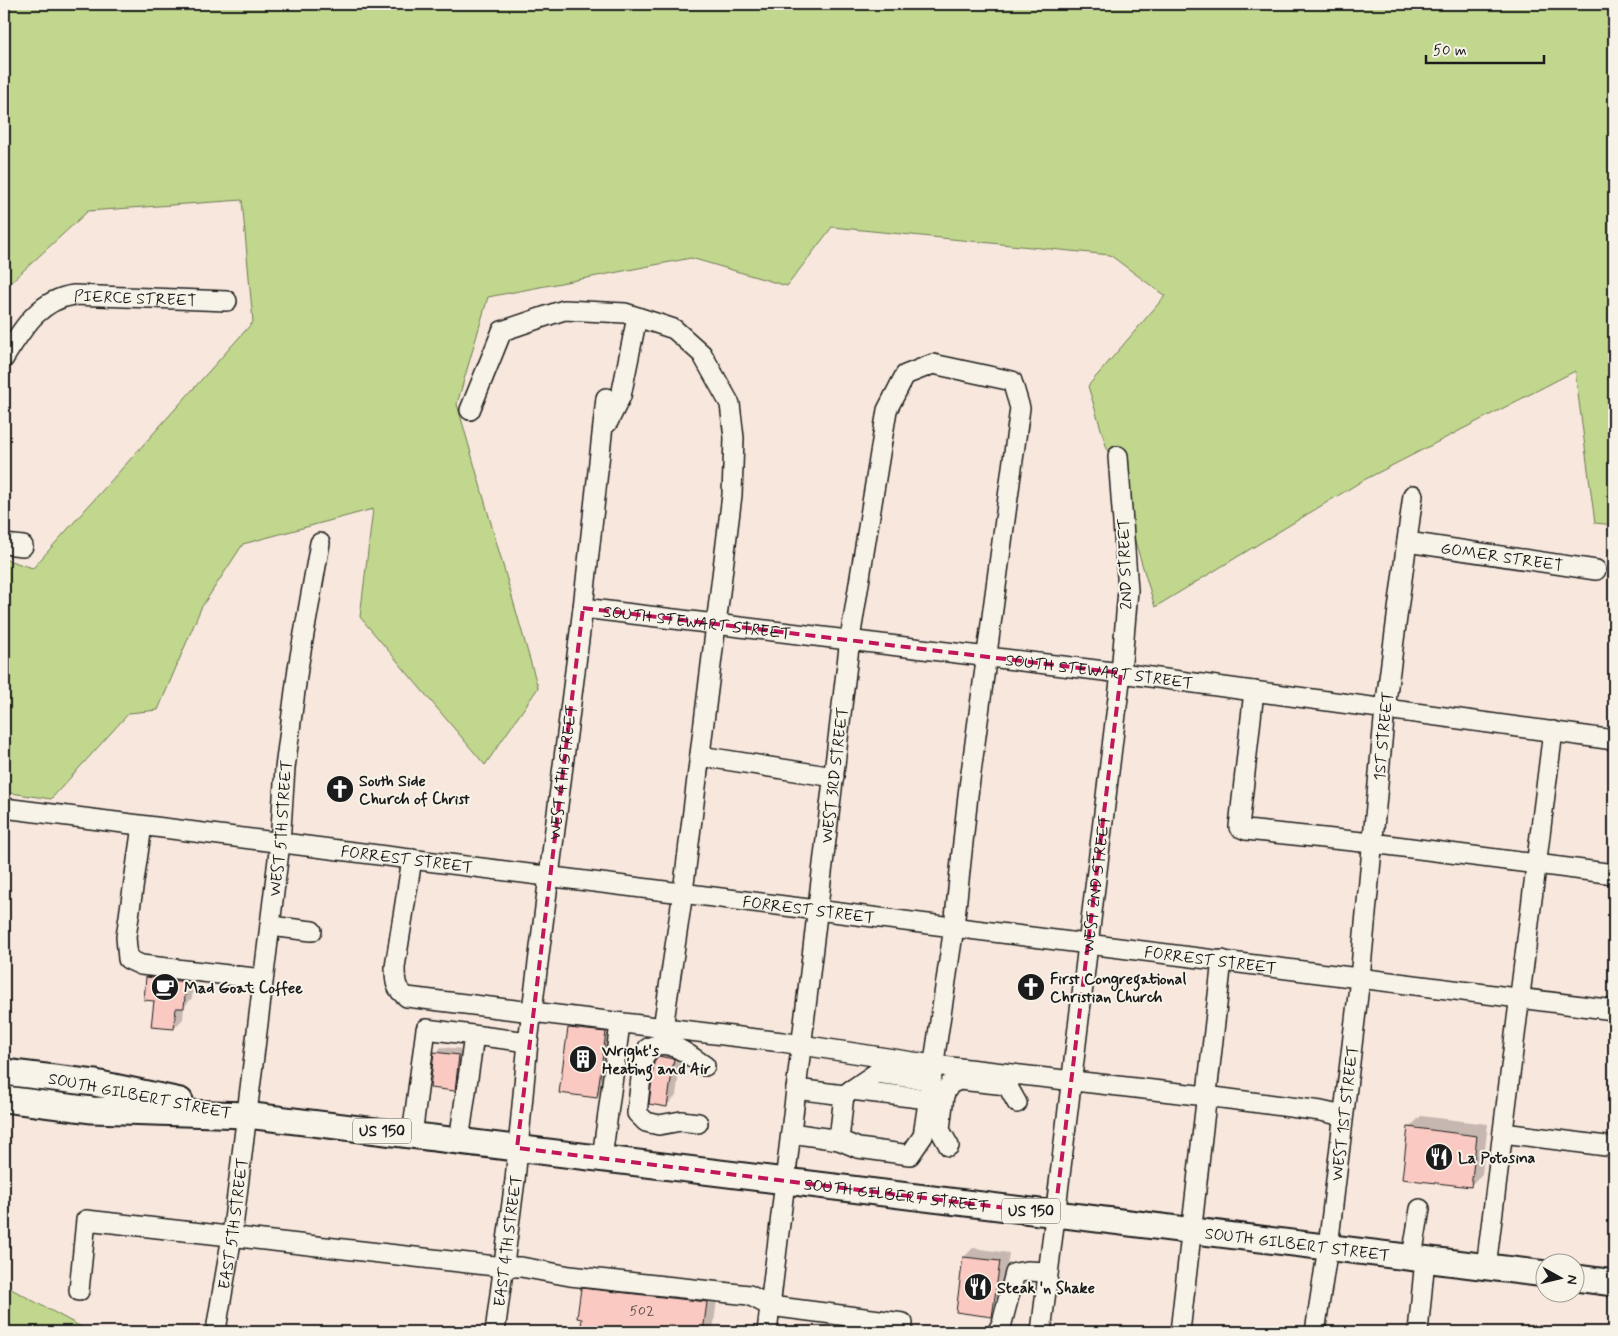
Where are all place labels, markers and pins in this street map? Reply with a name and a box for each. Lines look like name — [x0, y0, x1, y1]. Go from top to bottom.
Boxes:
place label: South Side Church of Christ — [359, 771, 470, 810]
church icon: South Side Church of Christ — [325, 774, 355, 804]
place label: First Congregational Christian Church — [1050, 969, 1186, 1008]
cafe icon: Mad Goat Coffee — [150, 972, 180, 1002]
church icon: First Congregational Christian Church — [1016, 972, 1046, 1002]
place label: Mad Goat Coffee — [184, 978, 303, 999]
place label: Wright's Heating and Air — [601, 1041, 711, 1082]
building icon: Wright's Heating and Air — [568, 1044, 598, 1074]
restaurant icon: La Potosina — [1424, 1142, 1454, 1172]
place label: La Potosina — [1458, 1148, 1536, 1169]
restaurant icon: Steak 'n Shake — [963, 1272, 993, 1302]
place label: Steak 'n Shake — [997, 1278, 1095, 1299]

